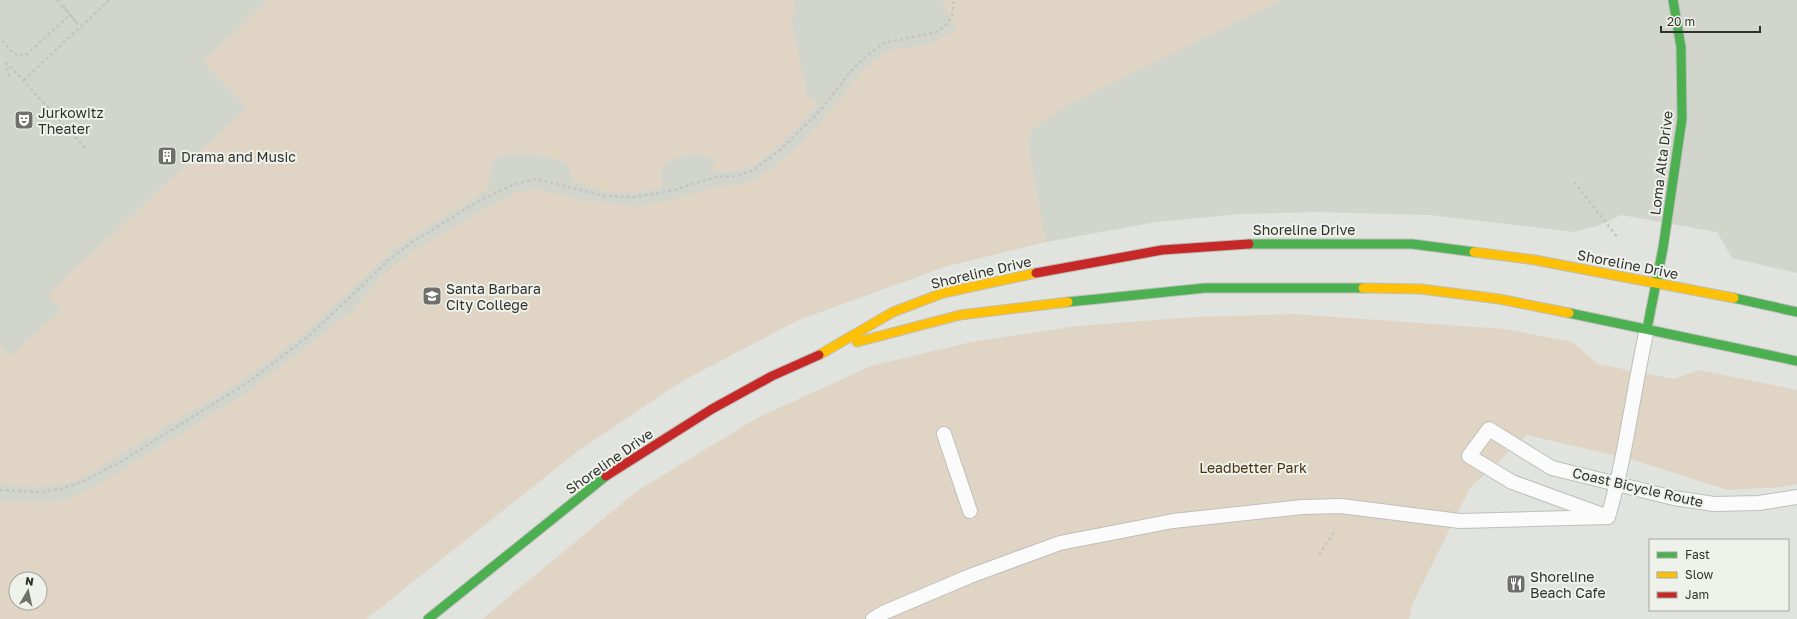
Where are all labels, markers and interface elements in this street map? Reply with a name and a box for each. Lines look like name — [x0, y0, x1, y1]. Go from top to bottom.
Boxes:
scale bar — [1661, 8, 1760, 34]
text: 20 m — [1667, 14, 1695, 29]
place label: Jurkowitz Theater — [38, 104, 104, 137]
theatre icon: Jurkowitz Theater — [13, 109, 35, 131]
street label: Loma Alta Drive — [1646, 110, 1676, 216]
building icon: Drama and Music — [156, 145, 178, 167]
place label: Drama and Music — [181, 148, 296, 165]
street label: Shoreline Drive — [1253, 221, 1355, 238]
street label: Shoreline Drive — [1576, 246, 1680, 282]
street label: Shoreline Drive — [929, 252, 1033, 292]
place label: Santa Barbara City College — [446, 280, 541, 313]
school or university icon: Santa Barbara City College — [421, 285, 443, 307]
street label: Shoreline Drive — [562, 425, 656, 497]
park label: Leadbetter Park — [1199, 459, 1307, 476]
street label: Coast Bicycle Route — [1571, 464, 1705, 510]
legend — [1649, 539, 1789, 611]
text: Fast — [1685, 547, 1710, 562]
text: Slow — [1685, 567, 1713, 582]
place label: Shoreline Beach Cafe — [1530, 568, 1606, 601]
north arrow — [8, 571, 48, 611]
restaurant icon: Shoreline Beach Cafe — [1505, 573, 1527, 595]
text: N — [24, 574, 35, 588]
text: Jam — [1685, 587, 1709, 602]

